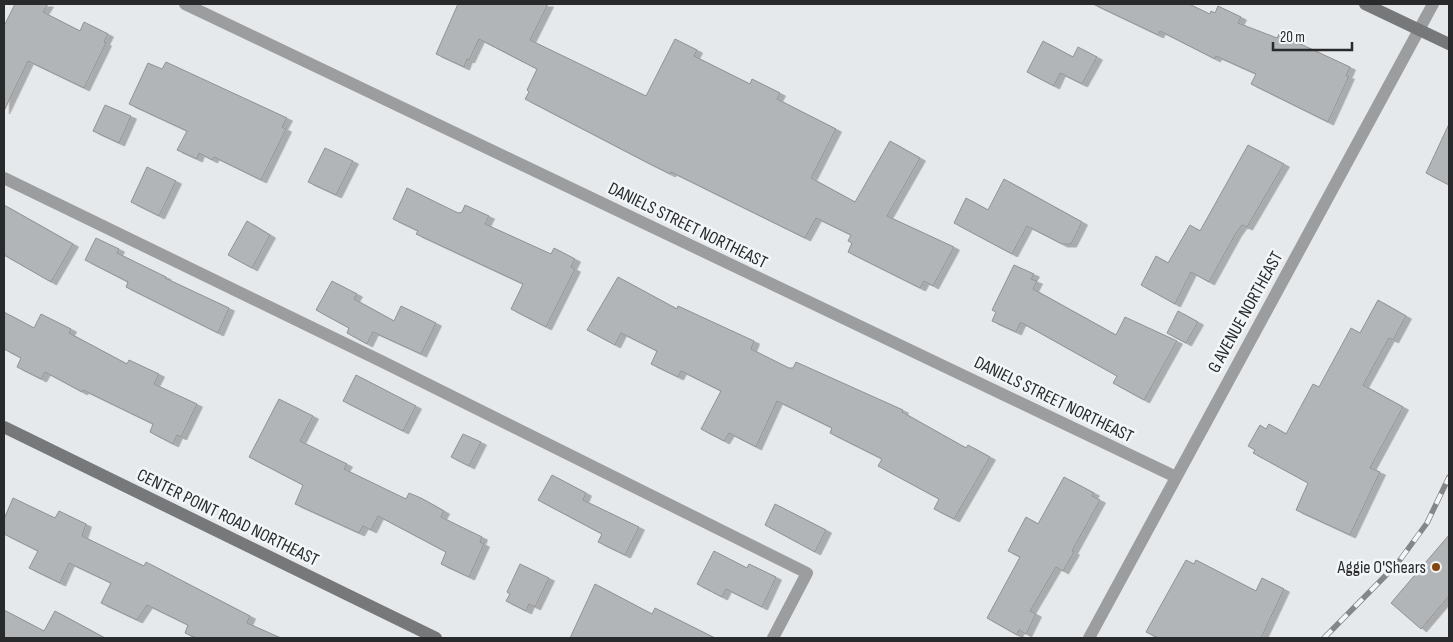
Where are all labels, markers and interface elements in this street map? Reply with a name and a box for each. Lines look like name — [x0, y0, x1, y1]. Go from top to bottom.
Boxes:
scale bar — [1273, 20, 1352, 52]
text: 20 m — [1280, 28, 1305, 47]
street label: DANIELS STREET NORTHEAST — [605, 178, 771, 273]
street label: G AVENUE NORTHEAST — [1203, 248, 1287, 377]
street label: DANIELS STREET NORTHEAST — [971, 352, 1137, 447]
street label: CENTER POINT ROAD NORTHEAST — [134, 464, 322, 571]
place label: Aggie O'Shears — [1337, 557, 1426, 578]
marker: Aggie O'Shears — [1430, 561, 1442, 573]

